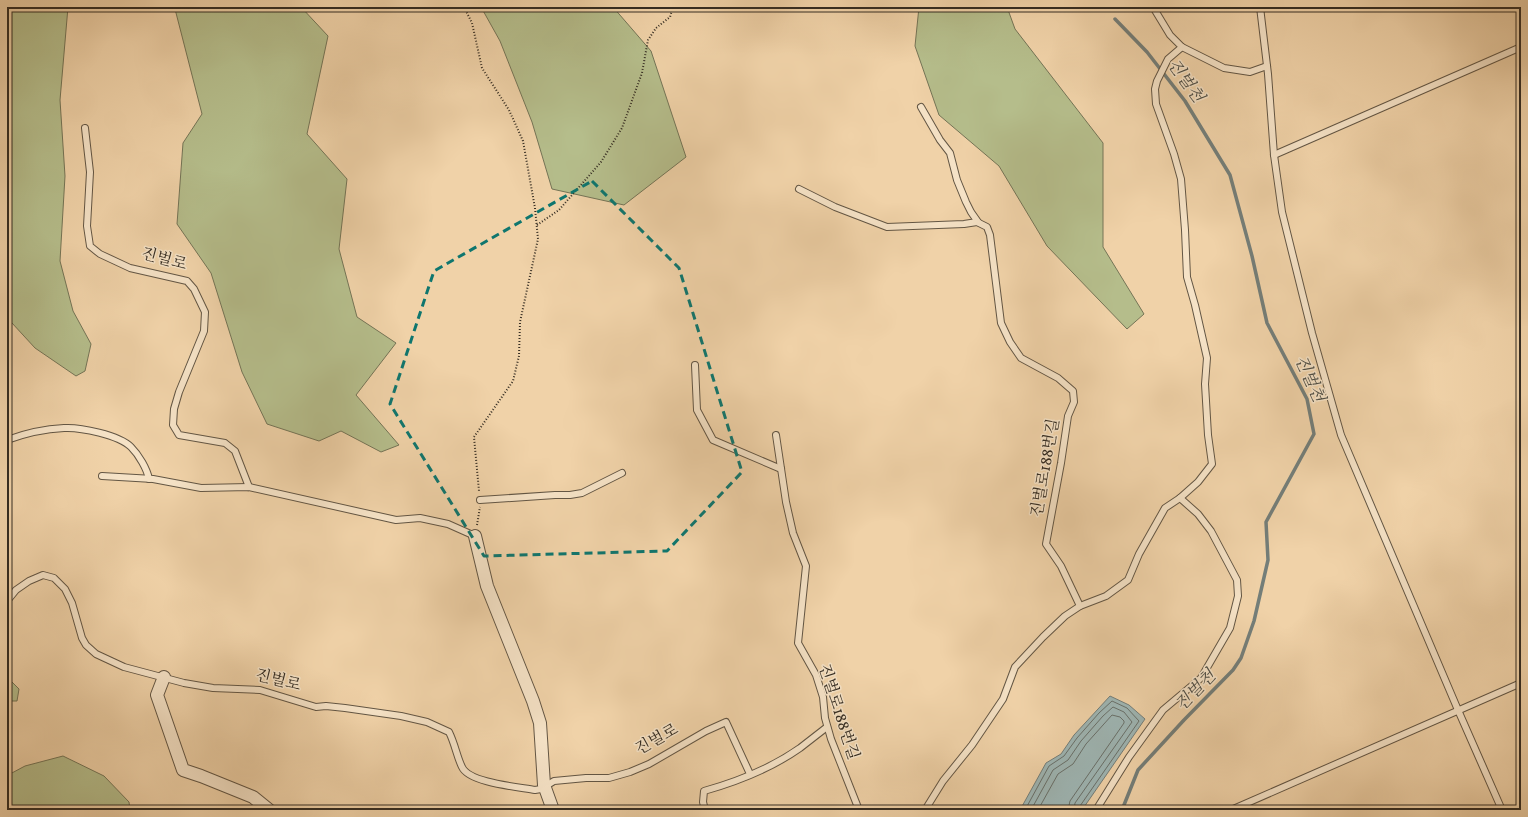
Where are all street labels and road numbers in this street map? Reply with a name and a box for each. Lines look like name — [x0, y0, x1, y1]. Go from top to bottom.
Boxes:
street label: 진벌로 — [139, 243, 190, 277]
street label: 진벌로188번길 — [1027, 417, 1065, 519]
street label: 진벌로188번길 — [812, 661, 864, 763]
street label: 진벌로 — [253, 665, 304, 697]
street label: 진벌로 — [631, 719, 683, 761]

